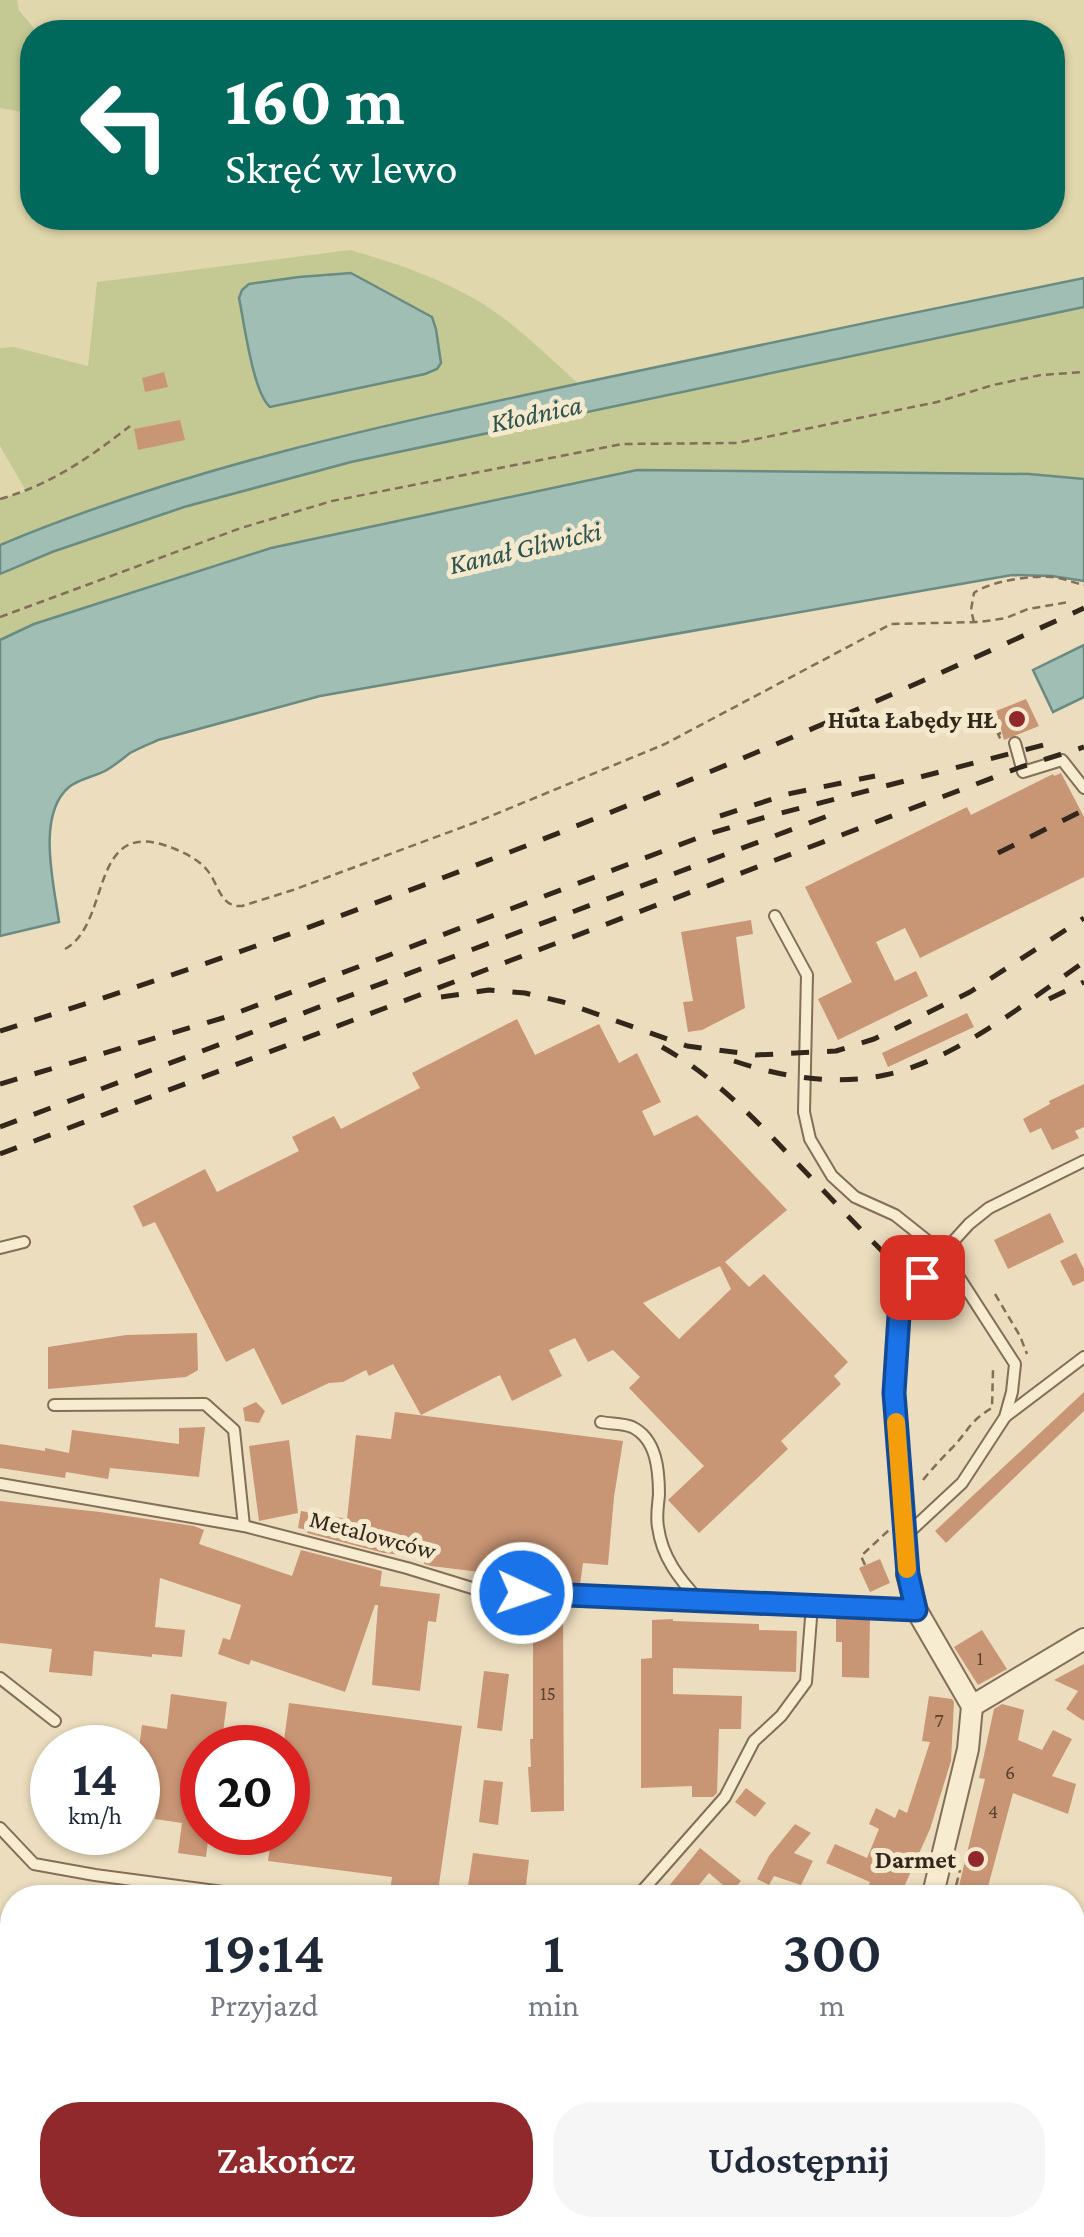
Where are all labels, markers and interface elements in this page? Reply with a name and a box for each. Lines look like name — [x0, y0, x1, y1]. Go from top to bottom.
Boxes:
icon: left — [60, 60, 190, 190]
text: 160 m — [225, 61, 405, 139]
text: Skręć w lewo — [225, 143, 458, 193]
water label: Kłodnica — [487, 389, 585, 438]
water label: Kanał Gliwicki — [446, 515, 605, 580]
place label: Huta Łabędy HŁ — [828, 706, 998, 733]
marker: Huta Łabędy HŁ — [1006, 708, 1028, 730]
pin — [880, 1235, 965, 1320]
icon: arrive — [895, 1250, 950, 1305]
street label: Metalowców — [307, 1505, 440, 1564]
position arrow — [470, 1541, 574, 1645]
house number: 1 — [977, 1647, 983, 1669]
house number: 15 — [540, 1682, 556, 1704]
house number: 7 — [934, 1709, 944, 1731]
speed limit sign: 20 — [180, 1725, 310, 1855]
text: 14 — [72, 1750, 118, 1806]
house number: 6 — [1005, 1761, 1015, 1783]
house number: 4 — [988, 1800, 998, 1822]
text: km/h — [68, 1802, 122, 1829]
place label: Darmet — [875, 1846, 957, 1873]
marker: Darmet — [965, 1848, 987, 1870]
text: 19:14 — [203, 1918, 325, 1985]
text: 1 — [543, 1918, 564, 1985]
text: 300 — [782, 1918, 882, 1985]
text: Przyjazd — [210, 1987, 318, 2023]
text: min — [528, 1987, 579, 2023]
text: m — [819, 1987, 845, 2023]
button: Zakończ — [40, 2102, 533, 2217]
button: Udostępnij — [553, 2102, 1045, 2217]

